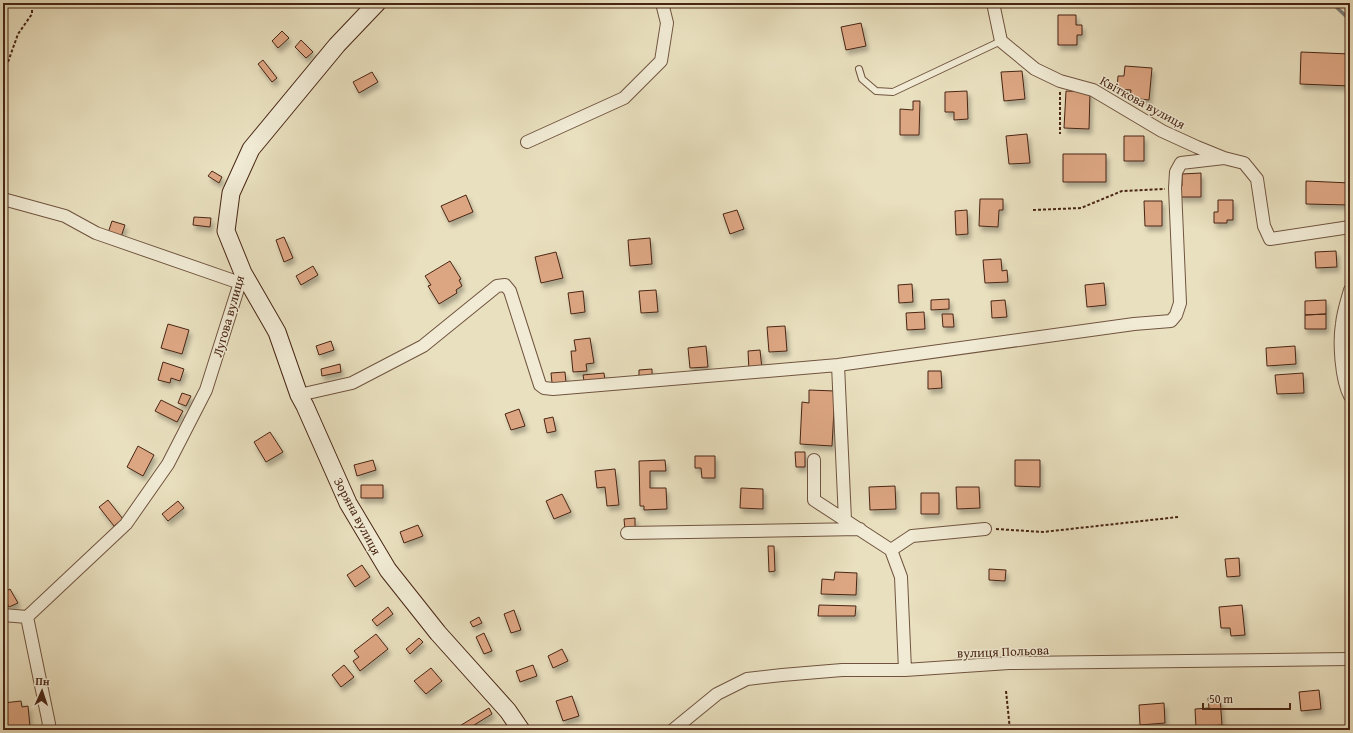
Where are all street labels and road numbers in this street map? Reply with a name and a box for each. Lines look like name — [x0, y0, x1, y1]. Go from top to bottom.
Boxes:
street label: Квіткова вулиця — [1097, 71, 1189, 134]
street label: Лугова вулиця — [208, 273, 249, 359]
street label: Зоряна вулиця — [329, 474, 386, 559]
street label: вулиця Польова — [957, 640, 1050, 663]

